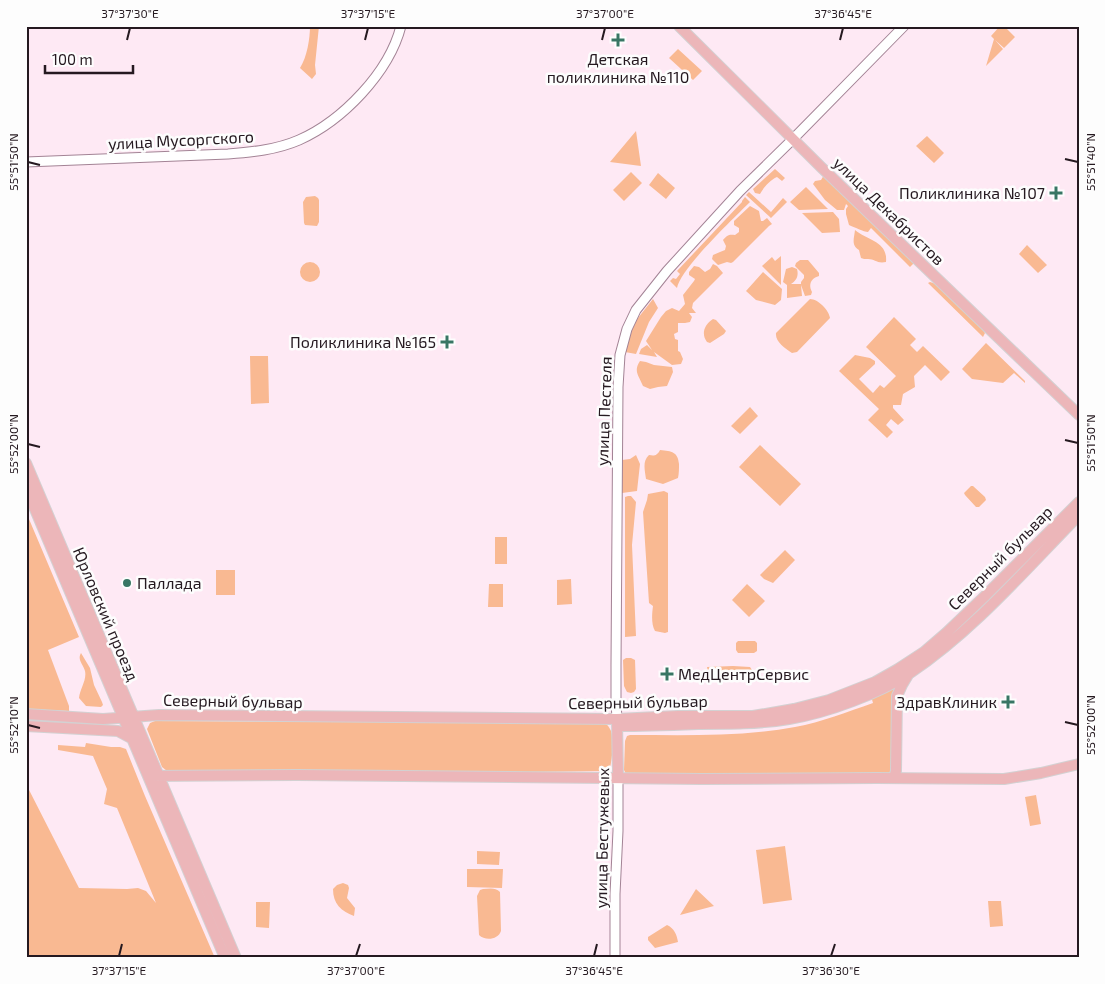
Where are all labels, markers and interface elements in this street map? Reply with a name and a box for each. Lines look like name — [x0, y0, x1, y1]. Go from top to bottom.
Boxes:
text: 37°37'30"E — [101, 6, 159, 20]
text: 37°37'15"E — [341, 6, 396, 20]
text: 37°37'00"E — [576, 6, 634, 20]
text: 37°36'45"E — [814, 6, 872, 20]
marker: Детская поликлиника №110 — [611, 33, 625, 47]
scale bar — [45, 42, 132, 74]
place label: Детская поликлиника №110 — [547, 49, 689, 86]
text: 100 m — [52, 50, 93, 68]
street label: улица Мусоргского — [108, 126, 254, 154]
text: 55°51'50"N — [6, 133, 20, 191]
text: 55°51'40"N — [1083, 133, 1097, 191]
street label: улица Декабристов — [829, 153, 949, 269]
place label: Поликлиника №107 — [899, 183, 1045, 202]
marker: Поликлиника №107 — [1049, 186, 1063, 200]
place label: Поликлиника №165 — [290, 332, 436, 351]
marker: Поликлиника №165 — [440, 335, 454, 349]
street label: улица Пестеля — [592, 356, 616, 466]
text: 55°52'00"N — [6, 414, 20, 474]
text: 55°51'50"N — [1083, 414, 1097, 472]
street label: Северный бульвар — [944, 502, 1056, 614]
street label: Юрловский проезд — [70, 544, 143, 684]
place label: Паллада — [137, 573, 202, 592]
marker: Паллада — [121, 577, 133, 589]
place label: МедЦентрСервис — [678, 664, 809, 683]
marker: МедЦентрСервис — [660, 667, 674, 681]
street label: Северный бульвар — [163, 690, 303, 712]
street label: Северный бульвар — [568, 691, 708, 713]
place label: ЗдравКлиник — [897, 692, 997, 711]
marker: ЗдравКлиник — [1001, 695, 1015, 709]
text: 55°52'00"N — [1083, 695, 1097, 755]
text: 55°52'10"N — [6, 696, 20, 754]
street label: улица Бестужевых — [591, 767, 613, 909]
text: 37°37'15"E — [92, 963, 147, 977]
text: 37°37'00"E — [327, 963, 385, 977]
text: 37°36'45"E — [565, 963, 623, 977]
text: 37°36'30"E — [802, 963, 860, 977]

